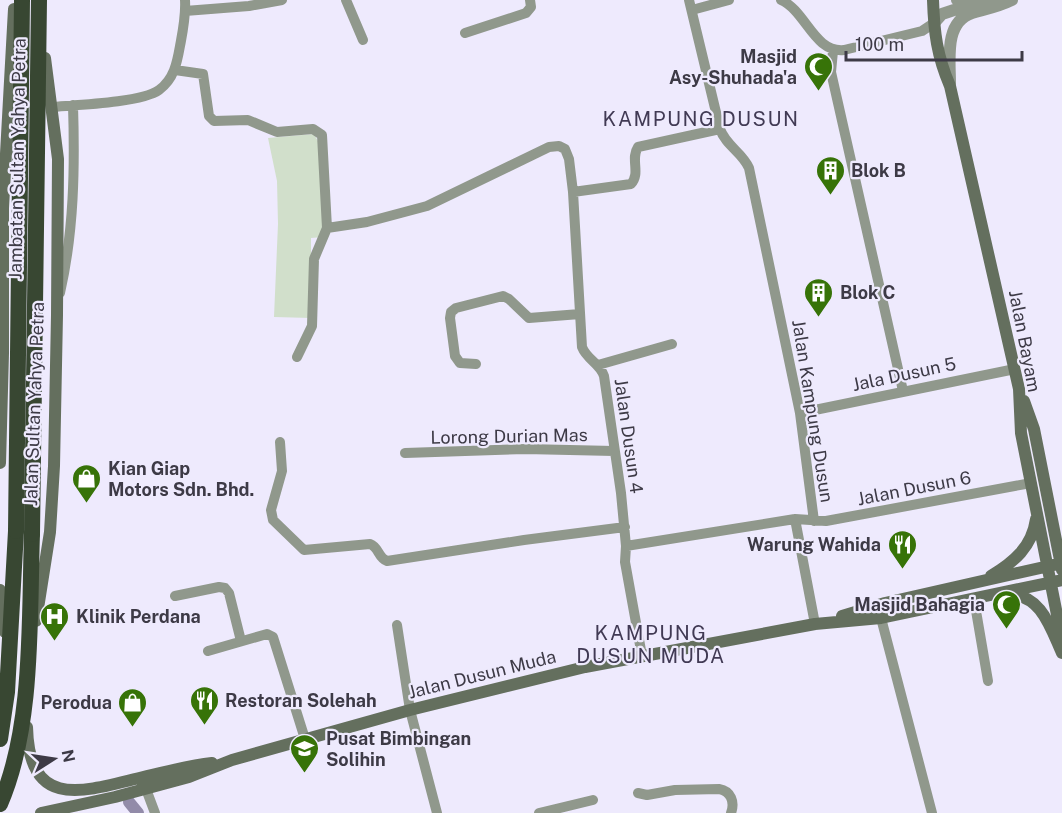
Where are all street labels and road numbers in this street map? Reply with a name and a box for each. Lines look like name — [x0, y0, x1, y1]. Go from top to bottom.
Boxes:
street label: Jambatan Sultan Yahya Petra — [4, 38, 30, 280]
street label: Jalan Bayam — [1005, 288, 1045, 394]
street label: Jalan Sultan Yahya Petra — [20, 302, 48, 506]
street label: Jalan Kampung Dusun — [788, 318, 838, 504]
street label: Jala Dusun 5 — [850, 353, 958, 395]
street label: Jalan Dusun 4 — [611, 377, 647, 495]
street label: Lorong Durian Mas — [430, 424, 588, 448]
street label: Jalan Dusun 6 — [855, 467, 973, 509]
street label: Jalan Dusun Muda — [406, 645, 558, 703]

